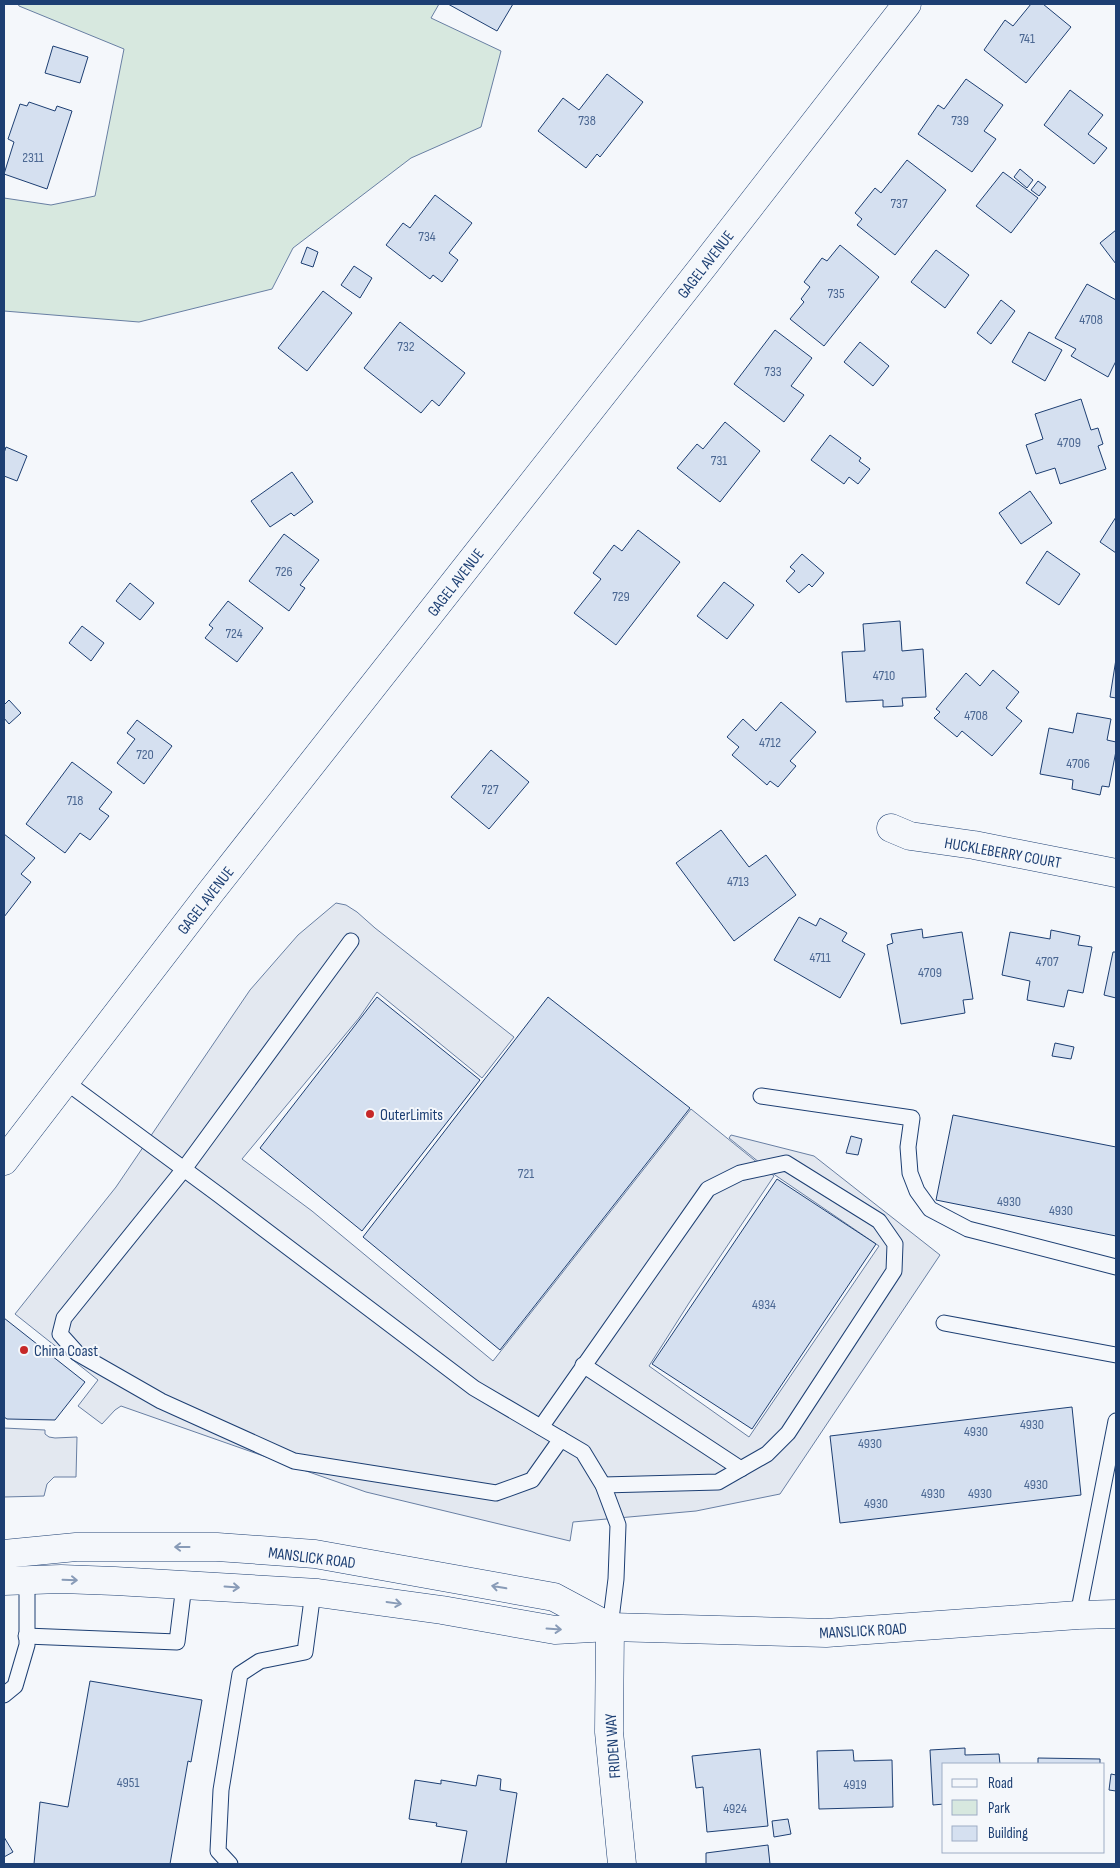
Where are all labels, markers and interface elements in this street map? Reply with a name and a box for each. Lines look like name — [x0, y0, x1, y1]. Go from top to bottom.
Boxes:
house number: 741 — [1019, 30, 1035, 47]
house number: 738 — [578, 112, 596, 129]
house number: 739 — [951, 112, 969, 129]
house number: 2311 — [22, 149, 44, 166]
house number: 737 — [890, 195, 908, 212]
street label: GAGEL AVENUE — [674, 227, 738, 303]
house number: 734 — [418, 228, 436, 245]
house number: 735 — [827, 285, 845, 302]
house number: 4708 — [1079, 311, 1103, 328]
house number: 732 — [397, 338, 415, 355]
house number: 733 — [764, 363, 782, 380]
house number: 4709 — [1057, 434, 1081, 451]
house number: 731 — [711, 452, 727, 469]
street label: GAGEL AVENUE — [424, 545, 488, 621]
house number: 726 — [275, 563, 293, 580]
house number: 729 — [612, 588, 630, 605]
house number: 724 — [225, 625, 243, 642]
house number: 4710 — [873, 667, 895, 684]
house number: 4708 — [964, 707, 988, 724]
house number: 4712 — [759, 734, 781, 751]
house number: 720 — [136, 746, 154, 763]
house number: 4706 — [1066, 755, 1090, 772]
house number: 727 — [482, 781, 499, 798]
house number: 718 — [67, 792, 83, 809]
street label: HUCKLEBERRY COURT — [943, 834, 1063, 873]
street label: GAGEL AVENUE — [174, 863, 238, 939]
house number: 4713 — [727, 873, 749, 890]
house number: 4711 — [809, 949, 831, 966]
house number: 4707 — [1035, 953, 1059, 970]
house number: 4709 — [918, 964, 942, 981]
place label: OuterLimits — [380, 1106, 443, 1125]
marker: OuterLimits — [364, 1108, 376, 1120]
house number: 721 — [518, 1165, 534, 1182]
house number: 4930 — [997, 1193, 1021, 1210]
house number: 4930 — [1049, 1202, 1073, 1219]
house number: 4934 — [752, 1296, 776, 1313]
place label: China Coast — [34, 1342, 98, 1361]
marker: China Coast — [18, 1344, 30, 1356]
house number: 4930 — [1020, 1416, 1044, 1433]
house number: 4930 — [964, 1423, 988, 1440]
house number: 4930 — [858, 1435, 882, 1452]
house number: 4930 — [1024, 1476, 1048, 1493]
house number: 4930 — [921, 1485, 945, 1502]
house number: 4930 — [968, 1485, 992, 1502]
house number: 4930 — [864, 1495, 888, 1512]
one-way arrow — [175, 1542, 191, 1552]
street label: MANSLICK ROAD — [267, 1544, 357, 1573]
one-way arrow — [62, 1575, 78, 1584]
one-way arrow — [492, 1582, 508, 1592]
one-way arrow — [224, 1583, 240, 1592]
one-way arrow — [386, 1598, 402, 1608]
street label: MANSLICK ROAD — [819, 1620, 908, 1643]
one-way arrow — [546, 1624, 562, 1634]
street label: FRIDEN WAY — [602, 1713, 625, 1779]
legend — [942, 1763, 1105, 1853]
house number: 4951 — [117, 1774, 139, 1791]
text: Road — [988, 1774, 1013, 1793]
house number: 4919 — [843, 1776, 867, 1793]
text: Park — [988, 1799, 1010, 1818]
house number: 4924 — [723, 1800, 747, 1817]
text: Building — [988, 1824, 1028, 1843]

